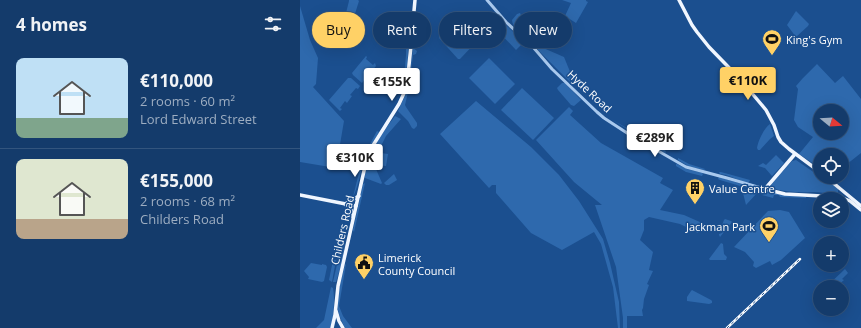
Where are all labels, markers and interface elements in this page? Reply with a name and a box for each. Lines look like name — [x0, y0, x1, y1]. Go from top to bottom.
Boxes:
chip: Buy — [312, 12, 365, 48]
chip: Rent — [373, 12, 431, 48]
chip: Filters — [439, 12, 506, 48]
chip: New — [514, 12, 572, 48]
text: 4 homes — [16, 13, 87, 36]
icon: filters — [262, 13, 284, 35]
sports icon: King's Gym — [761, 28, 783, 56]
place label: King's Gym — [786, 32, 842, 47]
street label: Hyde Road — [565, 67, 615, 115]
pin: €110K — [720, 67, 776, 101]
pin: €155K — [364, 68, 420, 102]
text: €110,000 — [140, 69, 213, 92]
text: €110K — [729, 71, 767, 89]
text: €155K — [373, 72, 411, 90]
icon: home — [48, 74, 96, 122]
text: 2 rooms · 60 m² — [140, 92, 235, 110]
north arrow — [813, 104, 849, 140]
map controls — [813, 104, 849, 316]
text: Lord Edward Street — [140, 110, 257, 128]
pin: €289K — [627, 124, 683, 158]
text: €289K — [636, 128, 674, 146]
pin: €310K — [327, 144, 383, 178]
text: €310K — [336, 148, 374, 166]
button: locate — [813, 148, 849, 184]
text: €155,000 — [140, 169, 213, 192]
icon: home — [48, 175, 96, 223]
building icon: Value Centre — [684, 177, 706, 205]
place label: Value Centre — [709, 181, 775, 196]
text: 2 rooms · 68 m² — [140, 192, 235, 210]
button: layers — [813, 192, 849, 228]
street label: Childers Road — [327, 194, 357, 266]
text: Childers Road — [140, 210, 224, 228]
sports icon: Jackman Park — [758, 215, 780, 243]
place label: Jackman Park — [685, 219, 755, 234]
button: + — [813, 236, 849, 272]
place label: Limerick County Council — [378, 250, 455, 278]
public building icon: Limerick County Council — [353, 252, 375, 280]
button: − — [813, 280, 849, 316]

